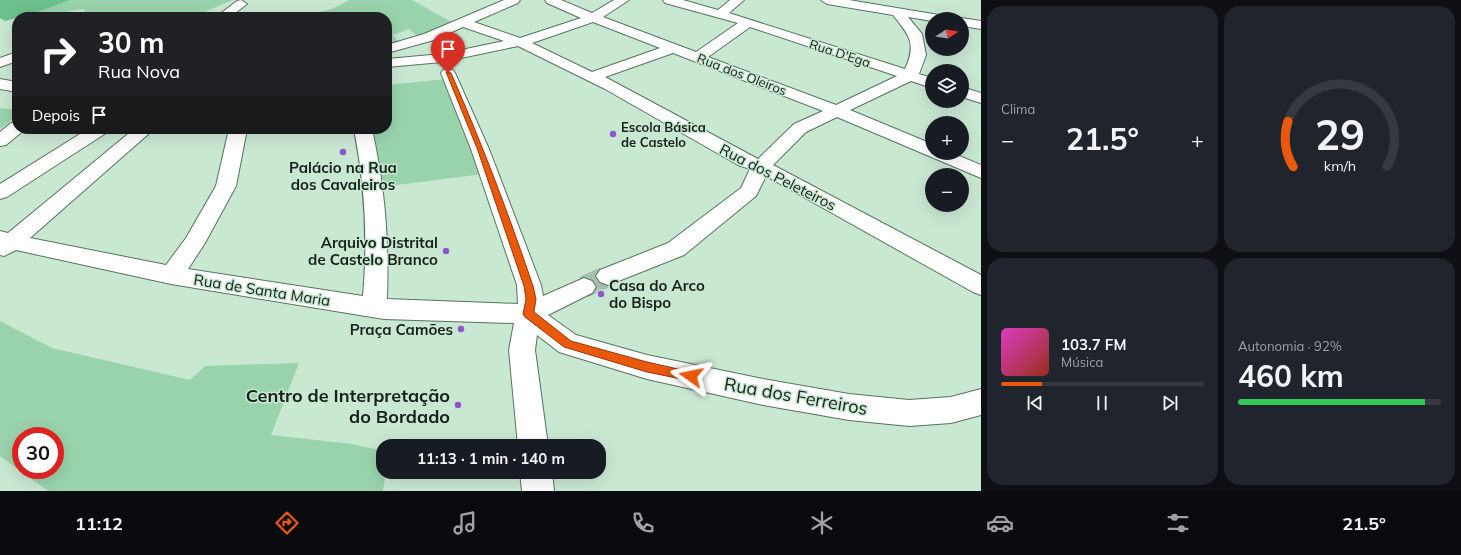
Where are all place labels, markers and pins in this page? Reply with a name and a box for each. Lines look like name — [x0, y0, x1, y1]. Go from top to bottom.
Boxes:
pin — [431, 32, 465, 73]
place label: Escola Básica de Castelo — [621, 119, 706, 150]
marker: Escola Básica de Castelo — [608, 129, 618, 139]
marker: Palácio na Rua dos Cavaleiros — [338, 147, 348, 157]
place label: Palácio na Rua dos Cavaleiros — [289, 158, 397, 194]
place label: Arquivo Distrital de Castelo Branco — [308, 233, 438, 269]
marker: Arquivo Distrital de Castelo Branco — [441, 246, 451, 256]
place label: Casa do Arco do Bispo — [609, 276, 705, 312]
marker: Casa do Arco do Bispo — [596, 289, 606, 299]
place label: Praça Camões — [350, 320, 453, 339]
marker: Praça Camões — [456, 324, 466, 334]
place label: Centro de Interpretação do Bordado — [246, 384, 450, 428]
marker: Centro de Interpretação do Bordado — [453, 400, 463, 410]

